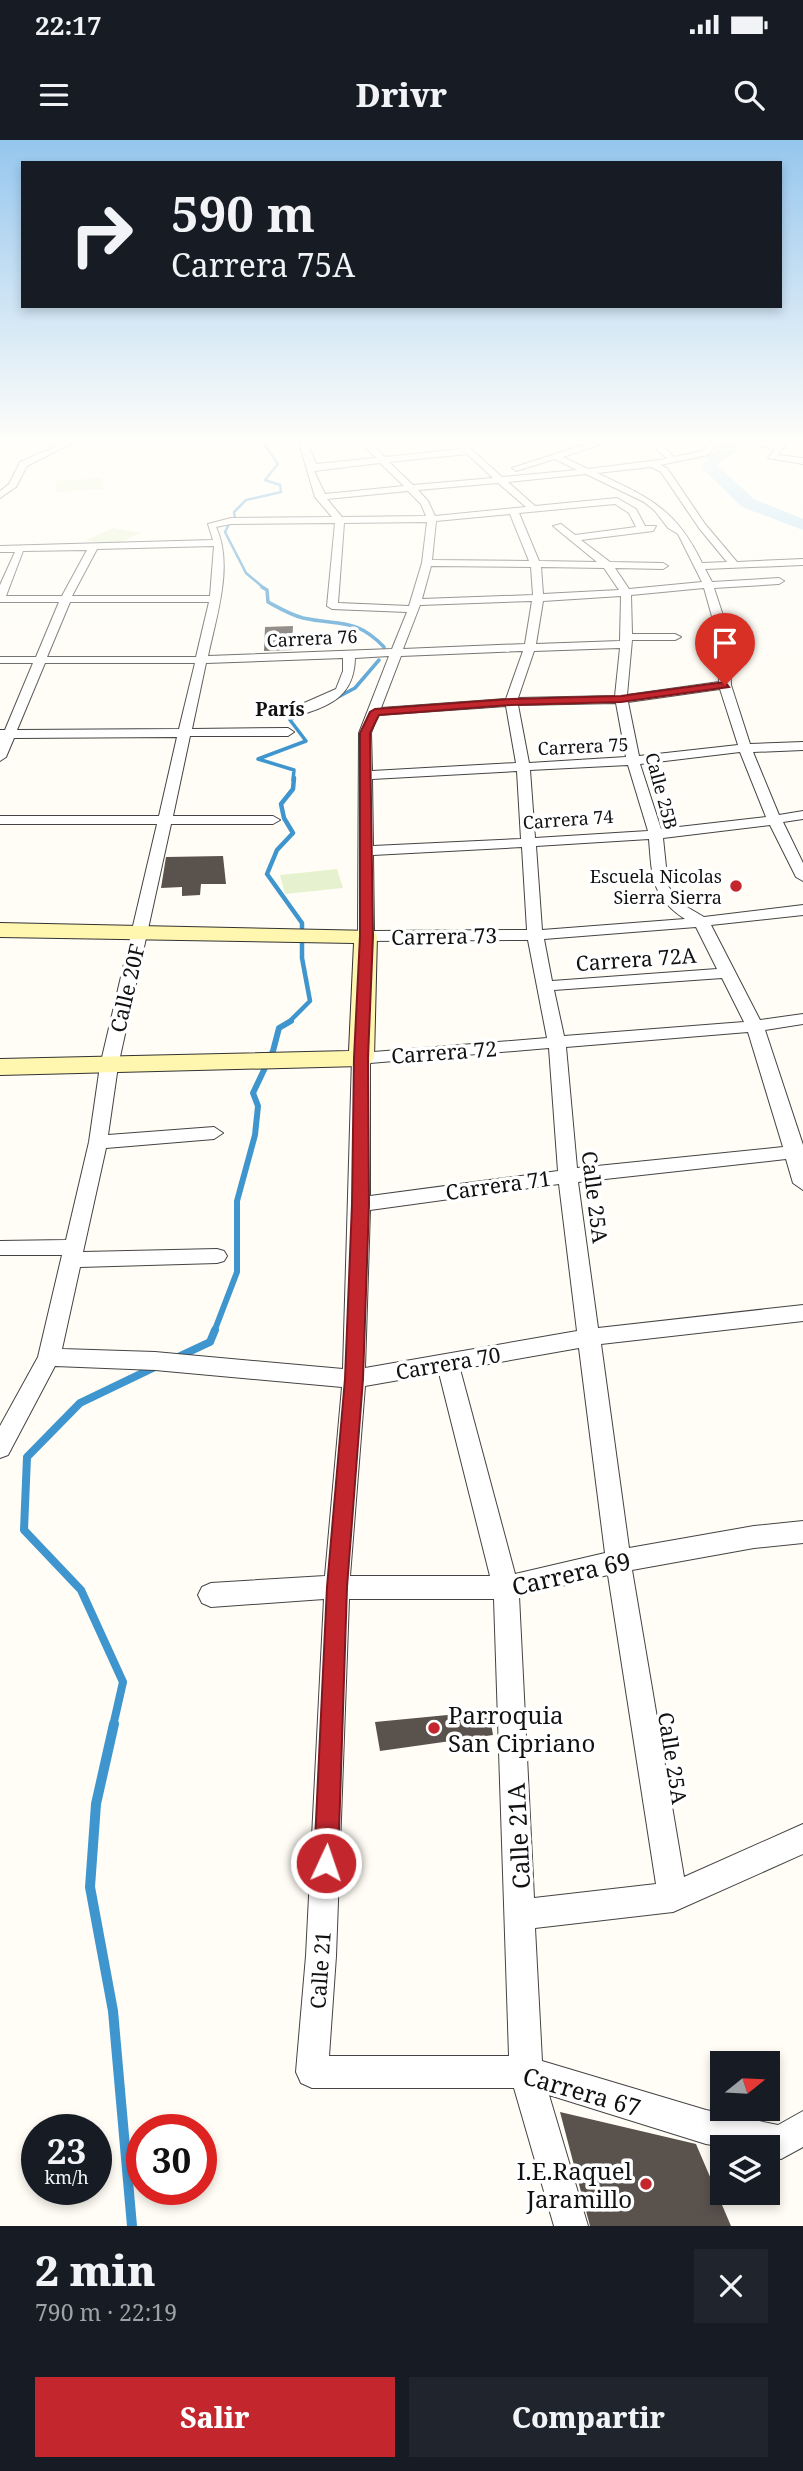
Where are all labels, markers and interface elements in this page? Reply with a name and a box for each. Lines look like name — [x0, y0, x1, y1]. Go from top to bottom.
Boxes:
text: 22:17 — [35, 7, 102, 43]
text: Drivr — [356, 73, 447, 116]
icon: menu — [35, 76, 73, 114]
icon: search — [730, 76, 768, 114]
text: 590 m — [171, 180, 315, 246]
icon: right — [56, 189, 147, 280]
text: Carrera 75A — [171, 243, 355, 286]
pin — [695, 613, 755, 685]
street label: Carrera 76 — [266, 624, 358, 652]
icon: arrive — [706, 624, 744, 662]
district label: París — [255, 696, 305, 722]
street label: Carrera 75 — [537, 732, 629, 760]
street label: Calle 25B — [640, 750, 684, 832]
street label: Carrera 74 — [522, 804, 614, 834]
place label: Escuela Nicolas Sierra Sierra — [590, 864, 722, 909]
marker: Escuela Nicolas Sierra Sierra — [728, 878, 744, 894]
street label: Carrera 73 — [391, 921, 497, 951]
street label: Calle 20F — [103, 941, 151, 1035]
street label: Carrera 72A — [575, 941, 697, 977]
street label: Carrera 72 — [390, 1034, 498, 1070]
street label: Calle 25A — [575, 1149, 615, 1245]
street label: Carrera 71 — [444, 1164, 552, 1206]
street label: Carrera 70 — [393, 1340, 503, 1386]
street label: Carrera 69 — [508, 1543, 634, 1603]
place label: Parroquia San Cipriano — [448, 1698, 595, 1759]
street label: Calle 25A — [652, 1710, 694, 1806]
marker: Parroquia San Cipriano — [426, 1720, 442, 1736]
street label: Calle 21A — [499, 1782, 537, 1890]
position arrow — [289, 1826, 363, 1900]
street label: Calle 21 — [303, 1930, 337, 2010]
north arrow — [710, 2051, 780, 2121]
map controls — [710, 2051, 780, 2205]
street label: Carrera 67 — [519, 2058, 645, 2124]
speed limit sign: 30 — [126, 2114, 217, 2205]
text: 23 — [47, 2127, 86, 2174]
button: layers — [710, 2135, 780, 2205]
place label: I.E.Raquel Jaramillo — [517, 2154, 633, 2215]
text: km/h — [44, 2165, 89, 2189]
marker: I.E.Raquel Jaramillo — [638, 2176, 654, 2192]
text: 2 min — [35, 2241, 156, 2298]
button: close — [694, 2249, 768, 2323]
text: 790 m · 22:19 — [35, 2296, 177, 2328]
button: Salir — [35, 2377, 395, 2457]
button: Compartir — [409, 2377, 768, 2457]

